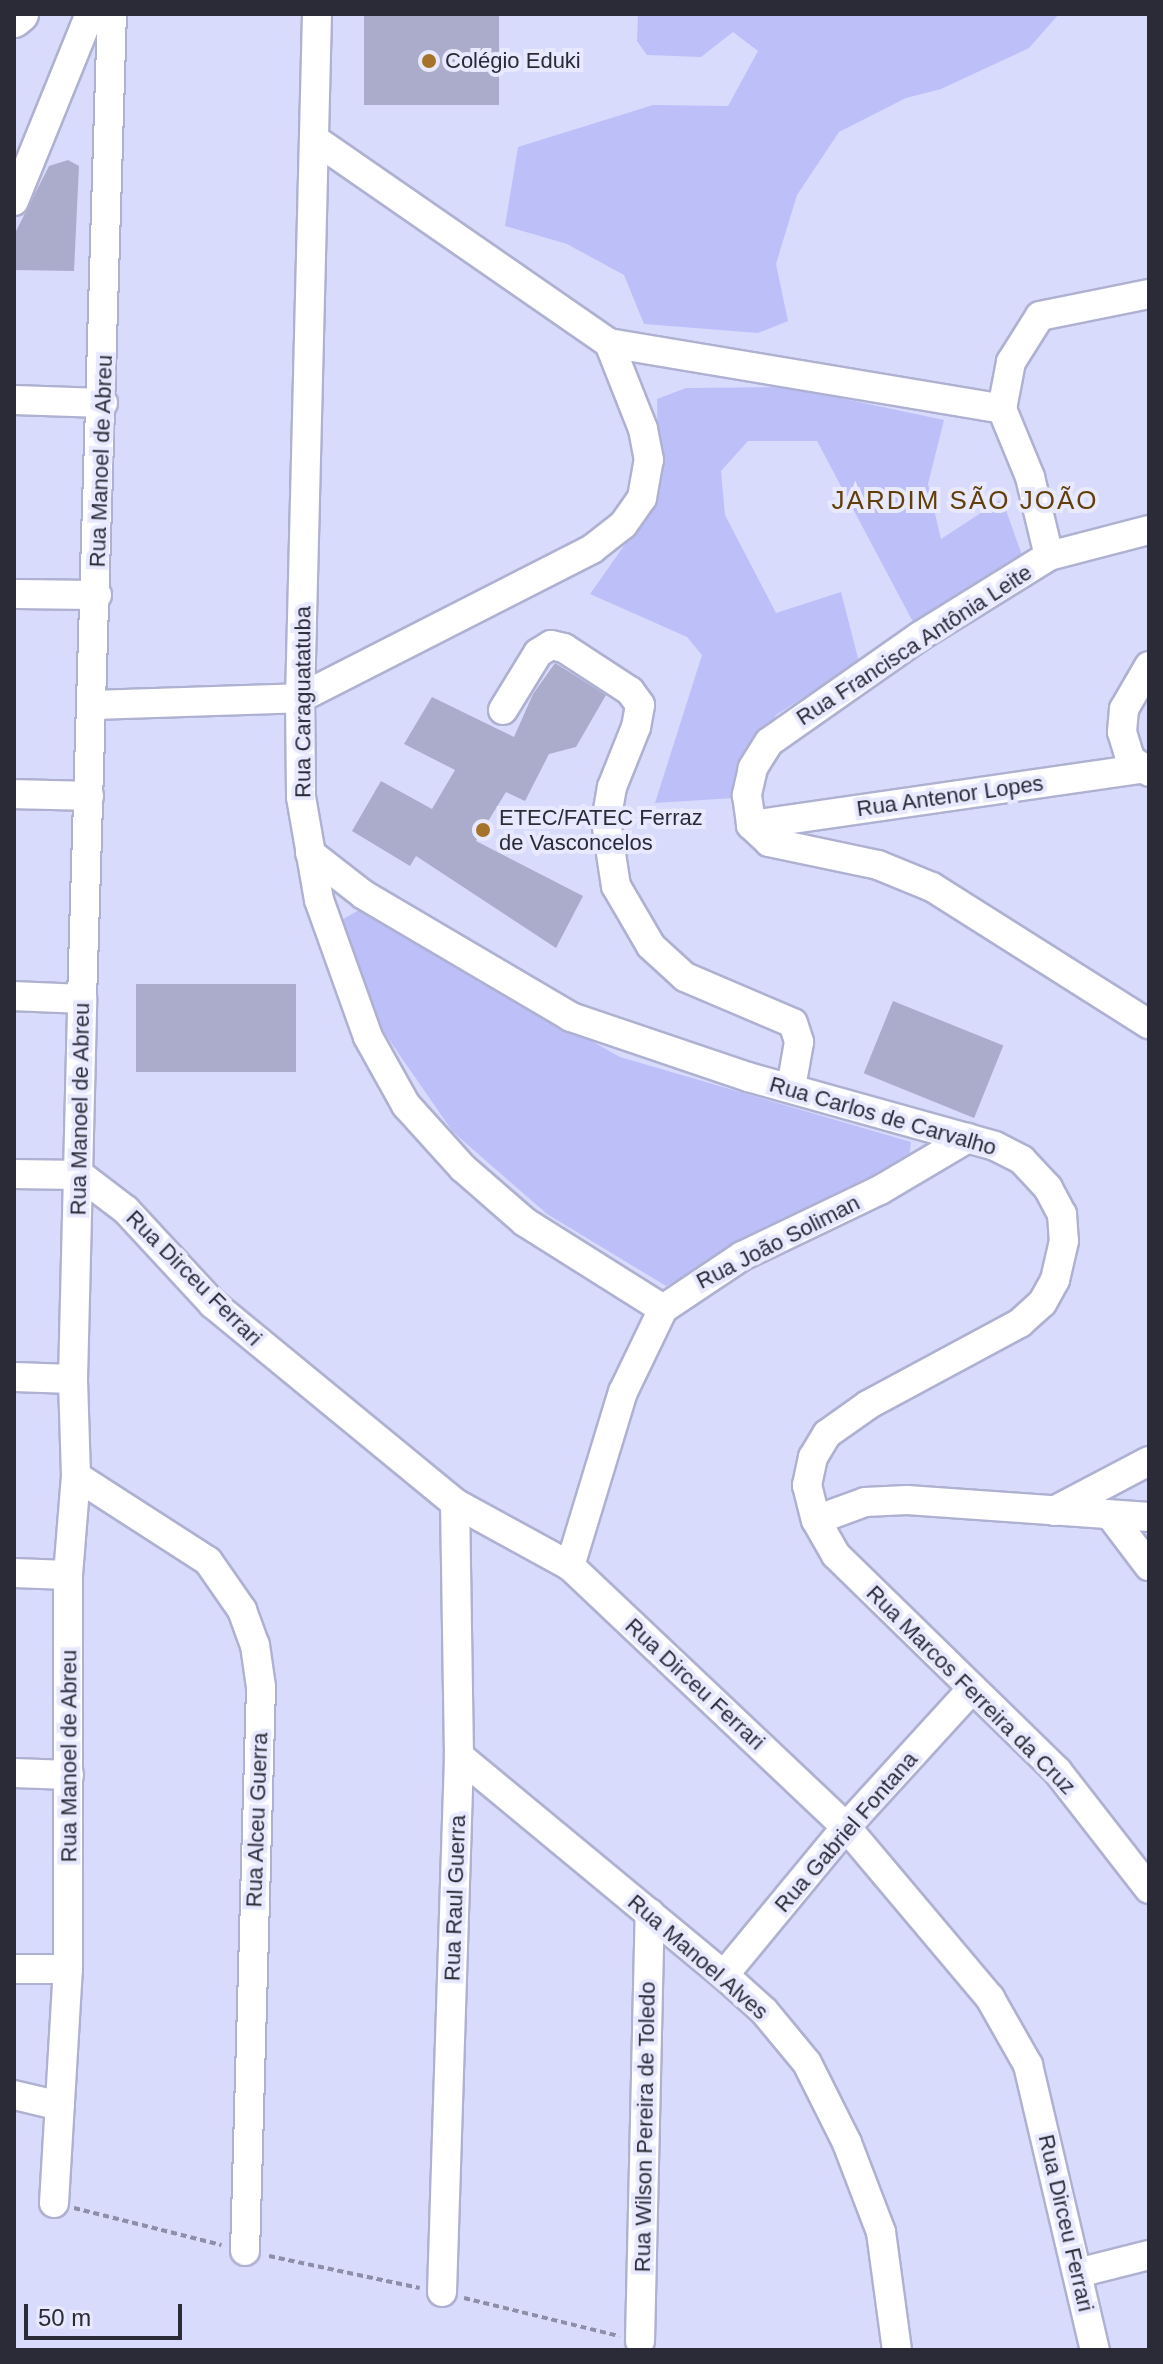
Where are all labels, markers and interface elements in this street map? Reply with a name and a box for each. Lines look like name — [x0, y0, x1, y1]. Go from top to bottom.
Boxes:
place label: Colégio Eduki — [445, 48, 581, 74]
marker: Colégio Eduki — [420, 52, 438, 70]
street label: Rua Manoel de Abreu — [84, 354, 118, 568]
district label: JARDIM SÃO JOÃO — [832, 485, 1098, 517]
street label: Rua Francisca Antônia Leite — [791, 559, 1037, 731]
street label: Rua Caraguatatuba — [290, 606, 316, 798]
street label: Rua Antenor Lopes — [854, 770, 1046, 822]
place label: ETEC/FATEC Ferraz de Vasconcelos — [499, 804, 703, 856]
marker: ETEC/FATEC Ferraz de Vasconcelos — [474, 821, 492, 839]
street label: Rua Manoel de Abreu — [65, 1002, 95, 1216]
street label: Rua Carlos de Carvalho — [767, 1071, 999, 1161]
street label: Rua João Soliman — [692, 1189, 864, 1295]
street label: Rua Dirceu Ferrari — [121, 1205, 267, 1351]
street label: Rua Marcos Ferreira da Cruz — [861, 1580, 1081, 1800]
street label: Rua Dirceu Ferrari — [620, 1613, 770, 1755]
street label: Rua Manoel de Abreu — [56, 1649, 82, 1863]
street label: Rua Alceu Guerra — [241, 1732, 273, 1908]
street label: Rua Gabriel Fontana — [769, 1746, 923, 1918]
street label: Rua Raul Guerra — [439, 1814, 471, 1982]
street label: Rua Manoel Alves — [622, 1888, 774, 2026]
street label: Rua Wilson Pereira de Toledo — [629, 1981, 661, 2273]
street label: Rua Dirceu Ferrari — [1033, 2132, 1099, 2314]
scale bar — [28, 2288, 186, 2338]
text: 50 m — [38, 2304, 91, 2331]

